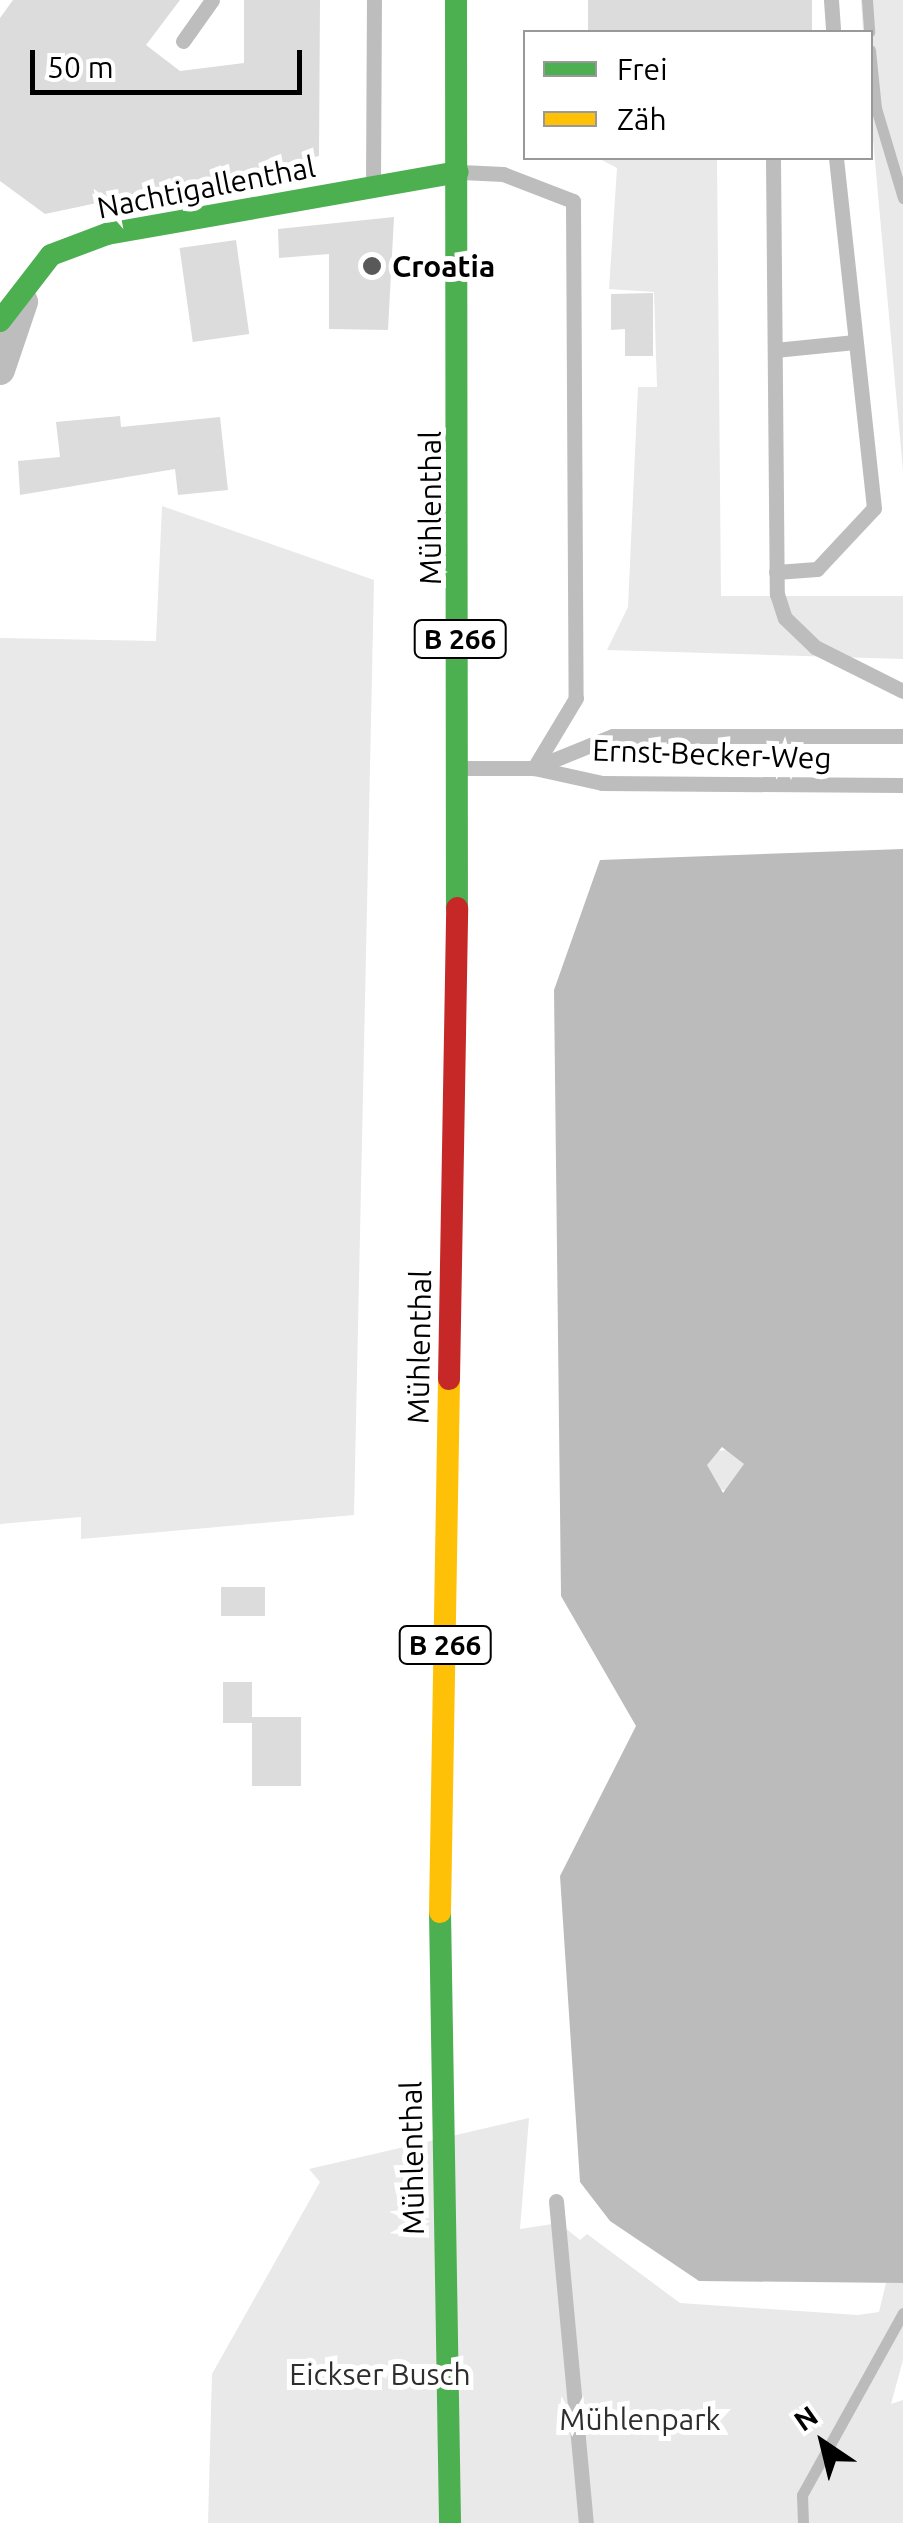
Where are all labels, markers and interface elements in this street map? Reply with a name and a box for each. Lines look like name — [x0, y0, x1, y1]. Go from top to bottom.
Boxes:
scale bar — [35, 30, 308, 92]
legend — [523, 30, 873, 160]
text: 50 m — [47, 50, 114, 84]
text: Frei — [617, 52, 667, 86]
text: Zäh — [617, 102, 667, 136]
street label: Nachtigallenthal — [94, 148, 318, 226]
place label: Croatia — [392, 248, 495, 284]
marker: Croatia — [361, 255, 383, 277]
street label: Mühlenthal — [412, 431, 448, 585]
road number: B 266 — [412, 616, 508, 662]
street label: Ernst-Becker-Weg — [592, 732, 832, 776]
street label: Mühlenthal — [400, 1270, 438, 1424]
road number: B 266 — [398, 1622, 492, 1668]
street label: Mühlenthal — [393, 2081, 431, 2235]
park label: Eickser Busch — [289, 2356, 471, 2392]
north arrow — [773, 2393, 873, 2493]
text: N — [788, 2399, 823, 2437]
park label: Mühlenpark — [559, 2401, 721, 2437]

